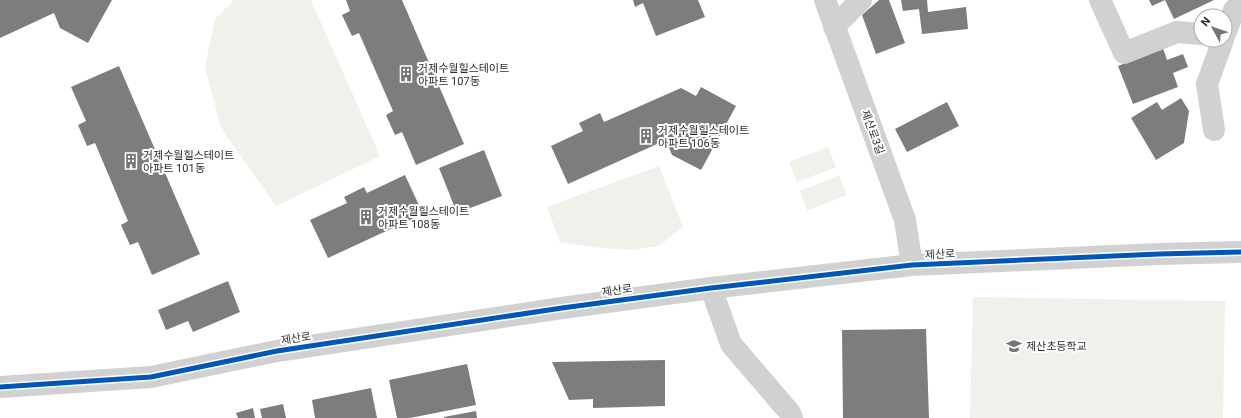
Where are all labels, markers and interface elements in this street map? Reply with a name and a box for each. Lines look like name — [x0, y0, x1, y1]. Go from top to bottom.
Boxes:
north arrow — [1193, 8, 1233, 48]
text: N — [1198, 15, 1213, 29]
place label: 거제수월힐스테이트 아파트 107동 — [418, 62, 509, 88]
building icon: 거제수월힐스테이트 아파트 107동 — [397, 65, 415, 83]
street label: 제산로3길 — [858, 108, 887, 156]
place label: 거제수월힐스테이트 아파트 106동 — [658, 124, 749, 150]
building icon: 거제수월힐스테이트 아파트 106동 — [637, 127, 655, 145]
place label: 거제수월힐스테이트 아파트 101동 — [143, 149, 234, 175]
building icon: 거제수월힐스테이트 아파트 101동 — [122, 152, 140, 170]
place label: 거제수월힐스테이트 아파트 108동 — [378, 205, 469, 231]
building icon: 거제수월힐스테이트 아파트 108동 — [357, 208, 375, 226]
street label: 제산로 — [925, 247, 956, 262]
street label: 제산로 — [601, 282, 633, 299]
street label: 제산로 — [280, 330, 312, 347]
school or university icon: 제산초등학교 — [1005, 337, 1023, 355]
place label: 제산초등학교 — [1026, 340, 1087, 353]

